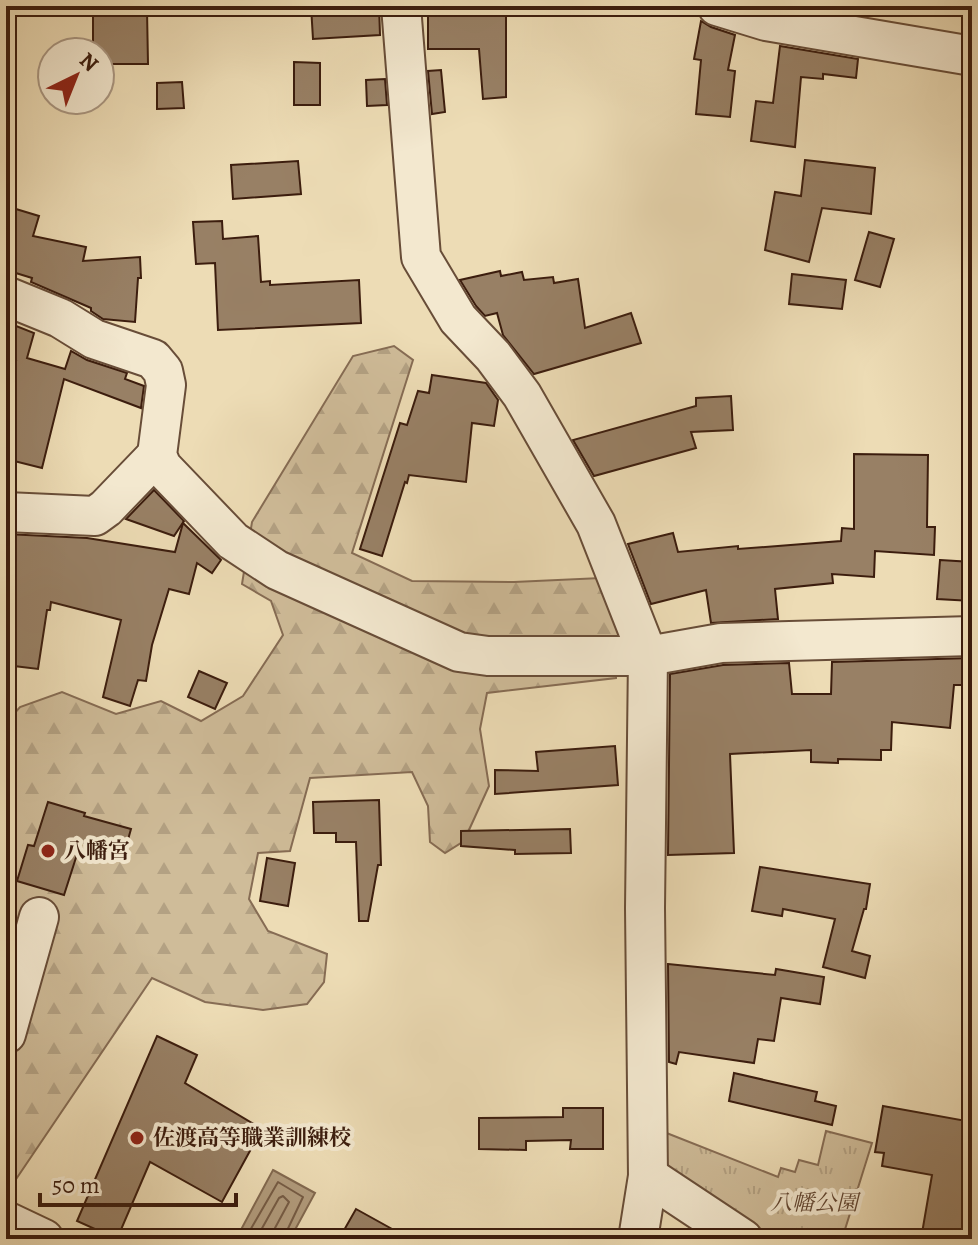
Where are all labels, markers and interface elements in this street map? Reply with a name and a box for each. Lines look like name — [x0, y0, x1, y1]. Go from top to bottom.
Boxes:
north arrow — [36, 36, 116, 116]
text: N — [73, 46, 105, 79]
place label: 八幡宮 — [64, 836, 130, 866]
marker: 八幡宮 — [39, 842, 57, 860]
place label: 佐渡高等職業訓練校 — [153, 1123, 351, 1153]
marker: 佐渡高等職業訓練校 — [128, 1129, 146, 1147]
scale bar — [40, 1157, 236, 1207]
text: 50 m — [52, 1169, 100, 1201]
park label: 八幡公園 — [770, 1188, 861, 1218]

